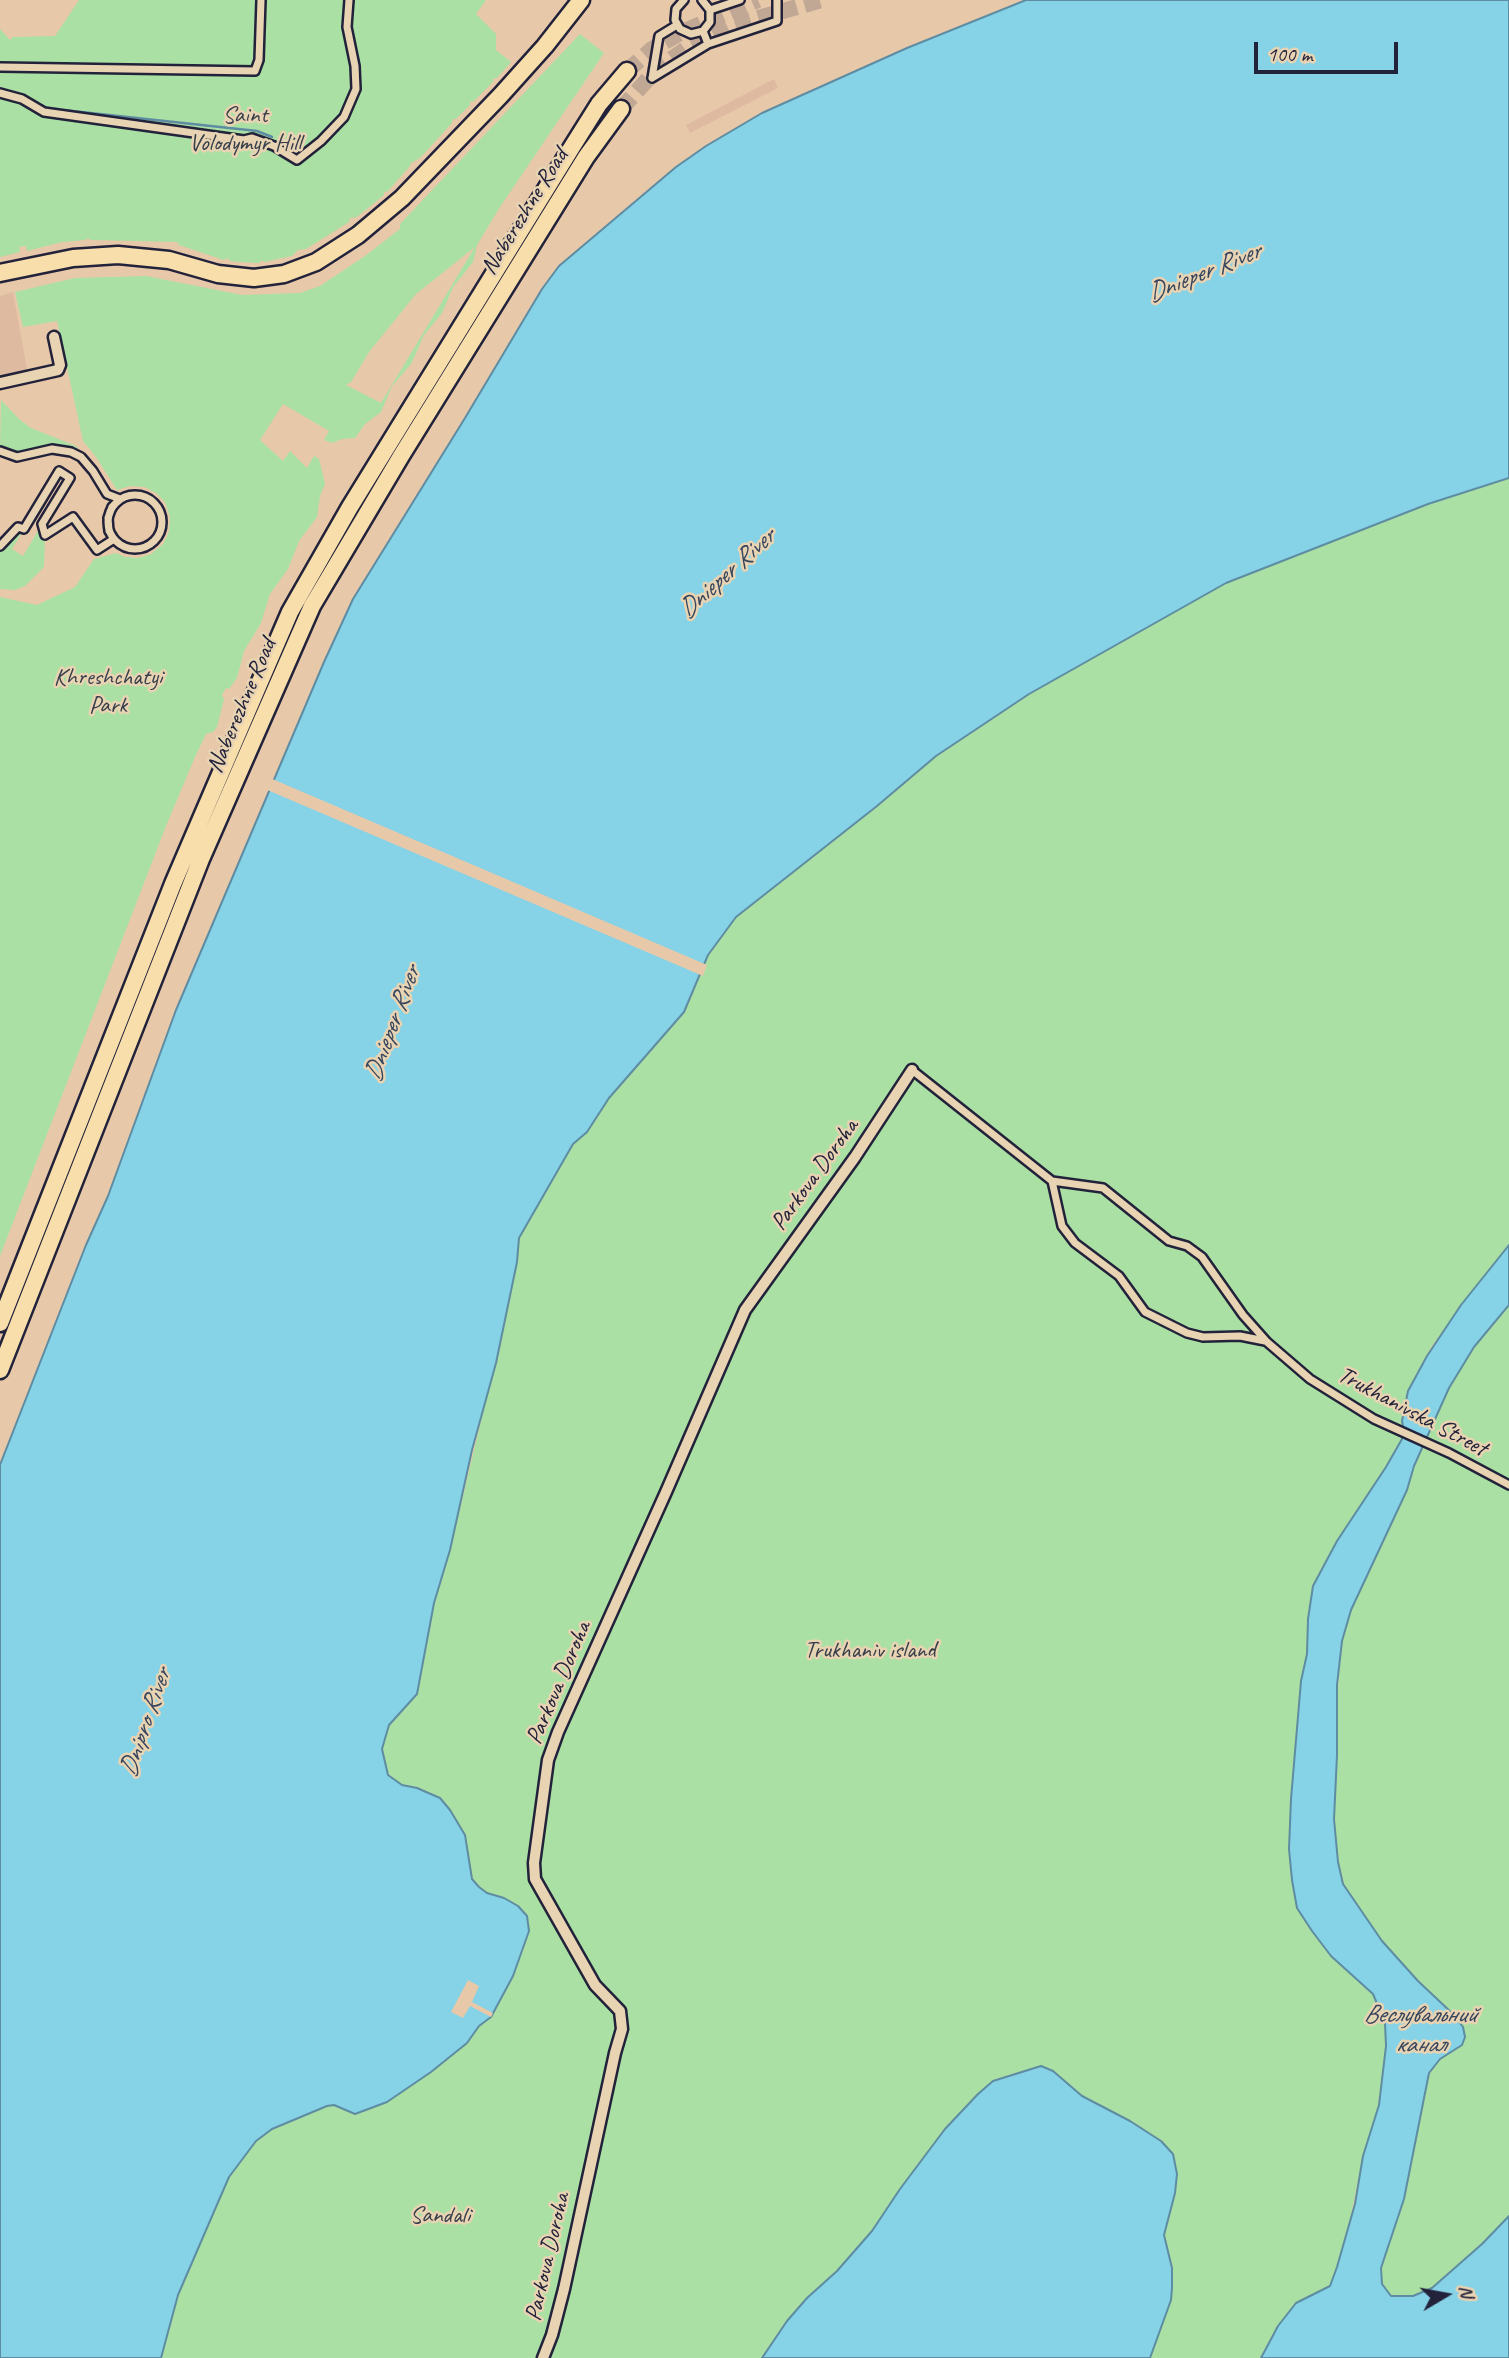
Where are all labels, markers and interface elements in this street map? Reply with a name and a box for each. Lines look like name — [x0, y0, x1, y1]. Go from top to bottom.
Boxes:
scale bar — [1257, 28, 1400, 72]
text: 100 m — [1267, 41, 1312, 67]
park label: Saint Volodymyr Hill — [189, 102, 301, 158]
street label: Naberezhne Road — [475, 144, 575, 280]
water label: Dnieper River — [1143, 236, 1265, 310]
water label: Dnieper River — [672, 522, 782, 626]
street label: Naberezhne Road — [201, 635, 283, 777]
park label: Khreshchatyi Park — [54, 664, 162, 720]
water label: Dnieper River — [358, 963, 428, 1085]
street label: Parkova Doroha — [765, 1114, 865, 1236]
street label: Trukhanivska Street — [1333, 1361, 1491, 1463]
street label: Parkova Doroha — [520, 1617, 598, 1749]
park label: Trukhaniv island — [804, 1637, 936, 1665]
water label: Dnipro River — [113, 1665, 179, 1781]
water label: Веслувальний канал — [1363, 1999, 1477, 2060]
street label: Parkova Doroha — [519, 2190, 577, 2324]
park label: Sandali — [410, 2202, 470, 2230]
north arrow — [1411, 2260, 1481, 2330]
text: N — [1454, 2283, 1480, 2299]

